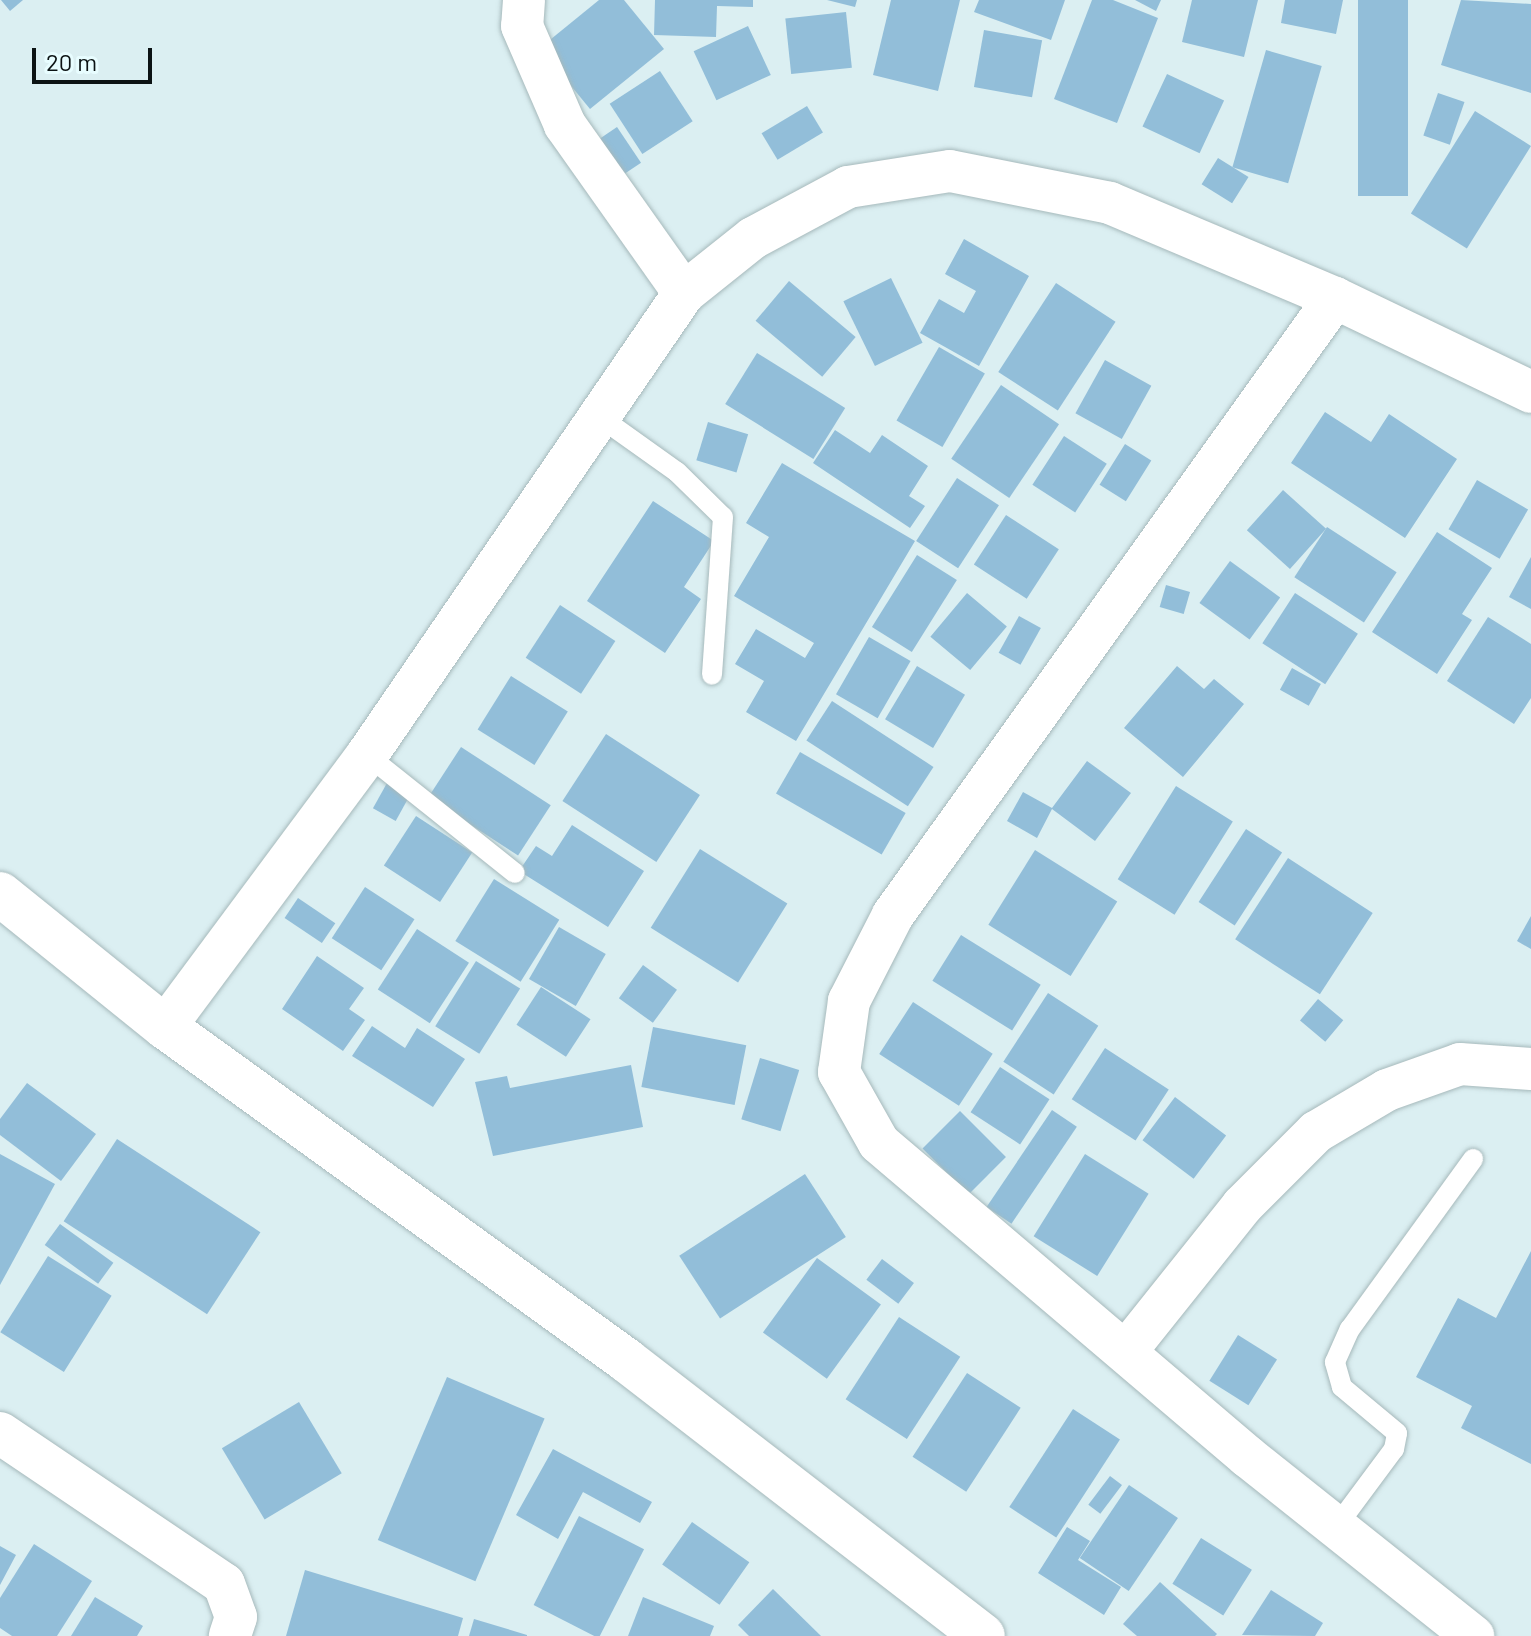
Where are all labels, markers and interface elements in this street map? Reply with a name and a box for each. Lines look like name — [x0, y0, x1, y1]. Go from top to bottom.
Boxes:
scale bar — [36, 32, 156, 82]
text: 20 m — [46, 47, 97, 76]

